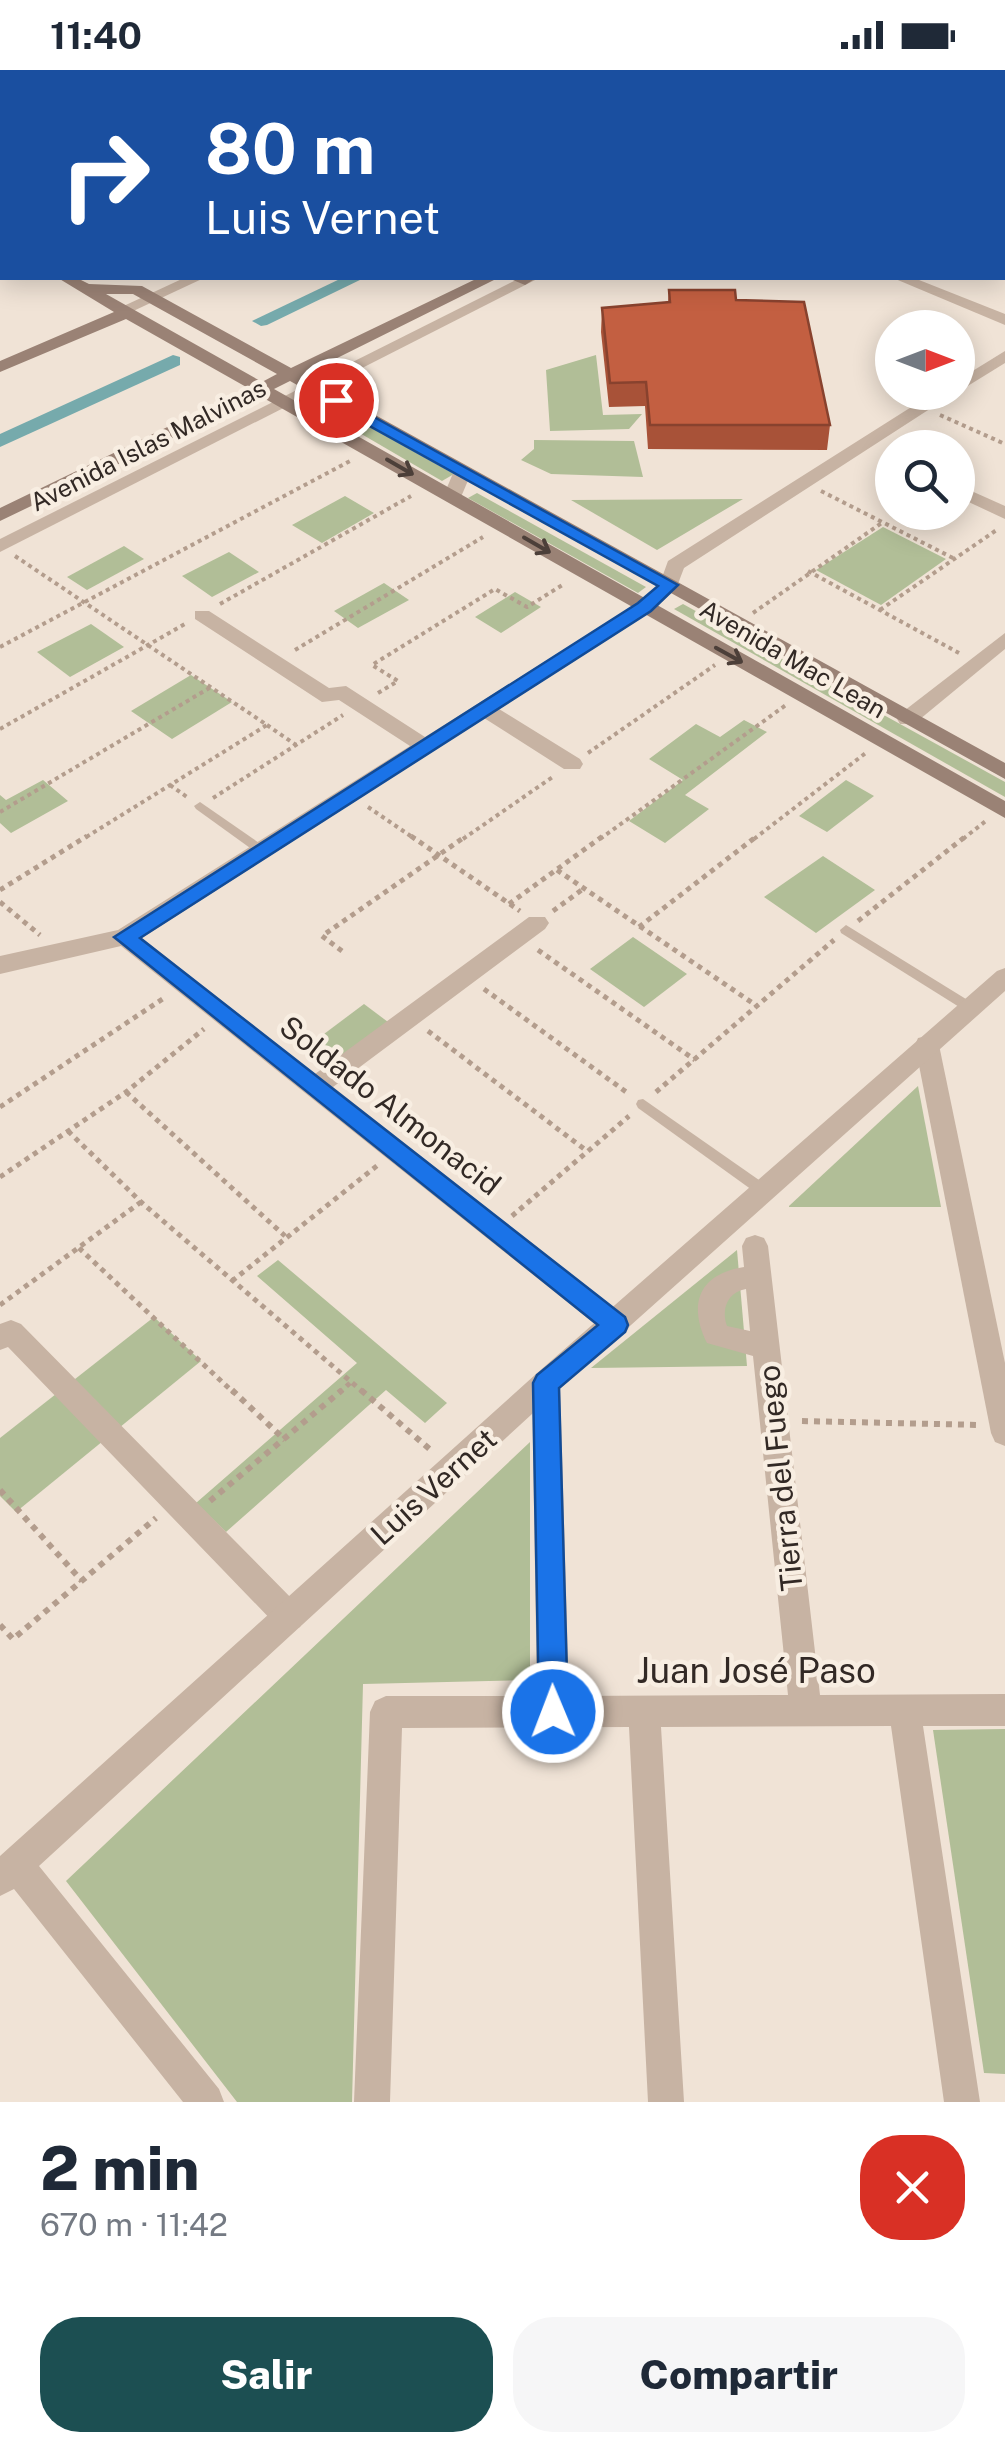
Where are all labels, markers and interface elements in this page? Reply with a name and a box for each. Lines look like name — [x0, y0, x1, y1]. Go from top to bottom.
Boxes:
text: 11:40 — [50, 13, 142, 58]
text: 80 m — [205, 107, 375, 190]
icon: right — [40, 110, 170, 240]
text: Luis Vernet — [205, 191, 440, 244]
north arrow — [875, 310, 975, 410]
map controls — [875, 310, 975, 530]
pin — [294, 358, 379, 443]
street label: Avenida Islas Malvinas — [25, 373, 271, 517]
icon: arrive — [309, 373, 364, 428]
button: search — [875, 430, 975, 530]
one-way arrow — [385, 458, 414, 478]
one-way arrow — [522, 536, 551, 556]
street label: Avenida Mac Lean — [695, 594, 891, 724]
one-way arrow — [715, 645, 743, 665]
street label: Soldado Almonacid — [273, 1008, 508, 1203]
street label: Tierra del Fuego — [750, 1363, 810, 1593]
street label: Luis Vernet — [363, 1420, 504, 1552]
street label: Juan José Paso — [636, 1650, 876, 1691]
position arrow — [501, 1660, 605, 1764]
text: 2 min — [40, 2133, 199, 2204]
button: close — [860, 2135, 965, 2240]
text: 670 m · 11:42 — [40, 2206, 228, 2243]
button: Salir — [40, 2317, 493, 2432]
button: Compartir — [513, 2317, 965, 2432]

